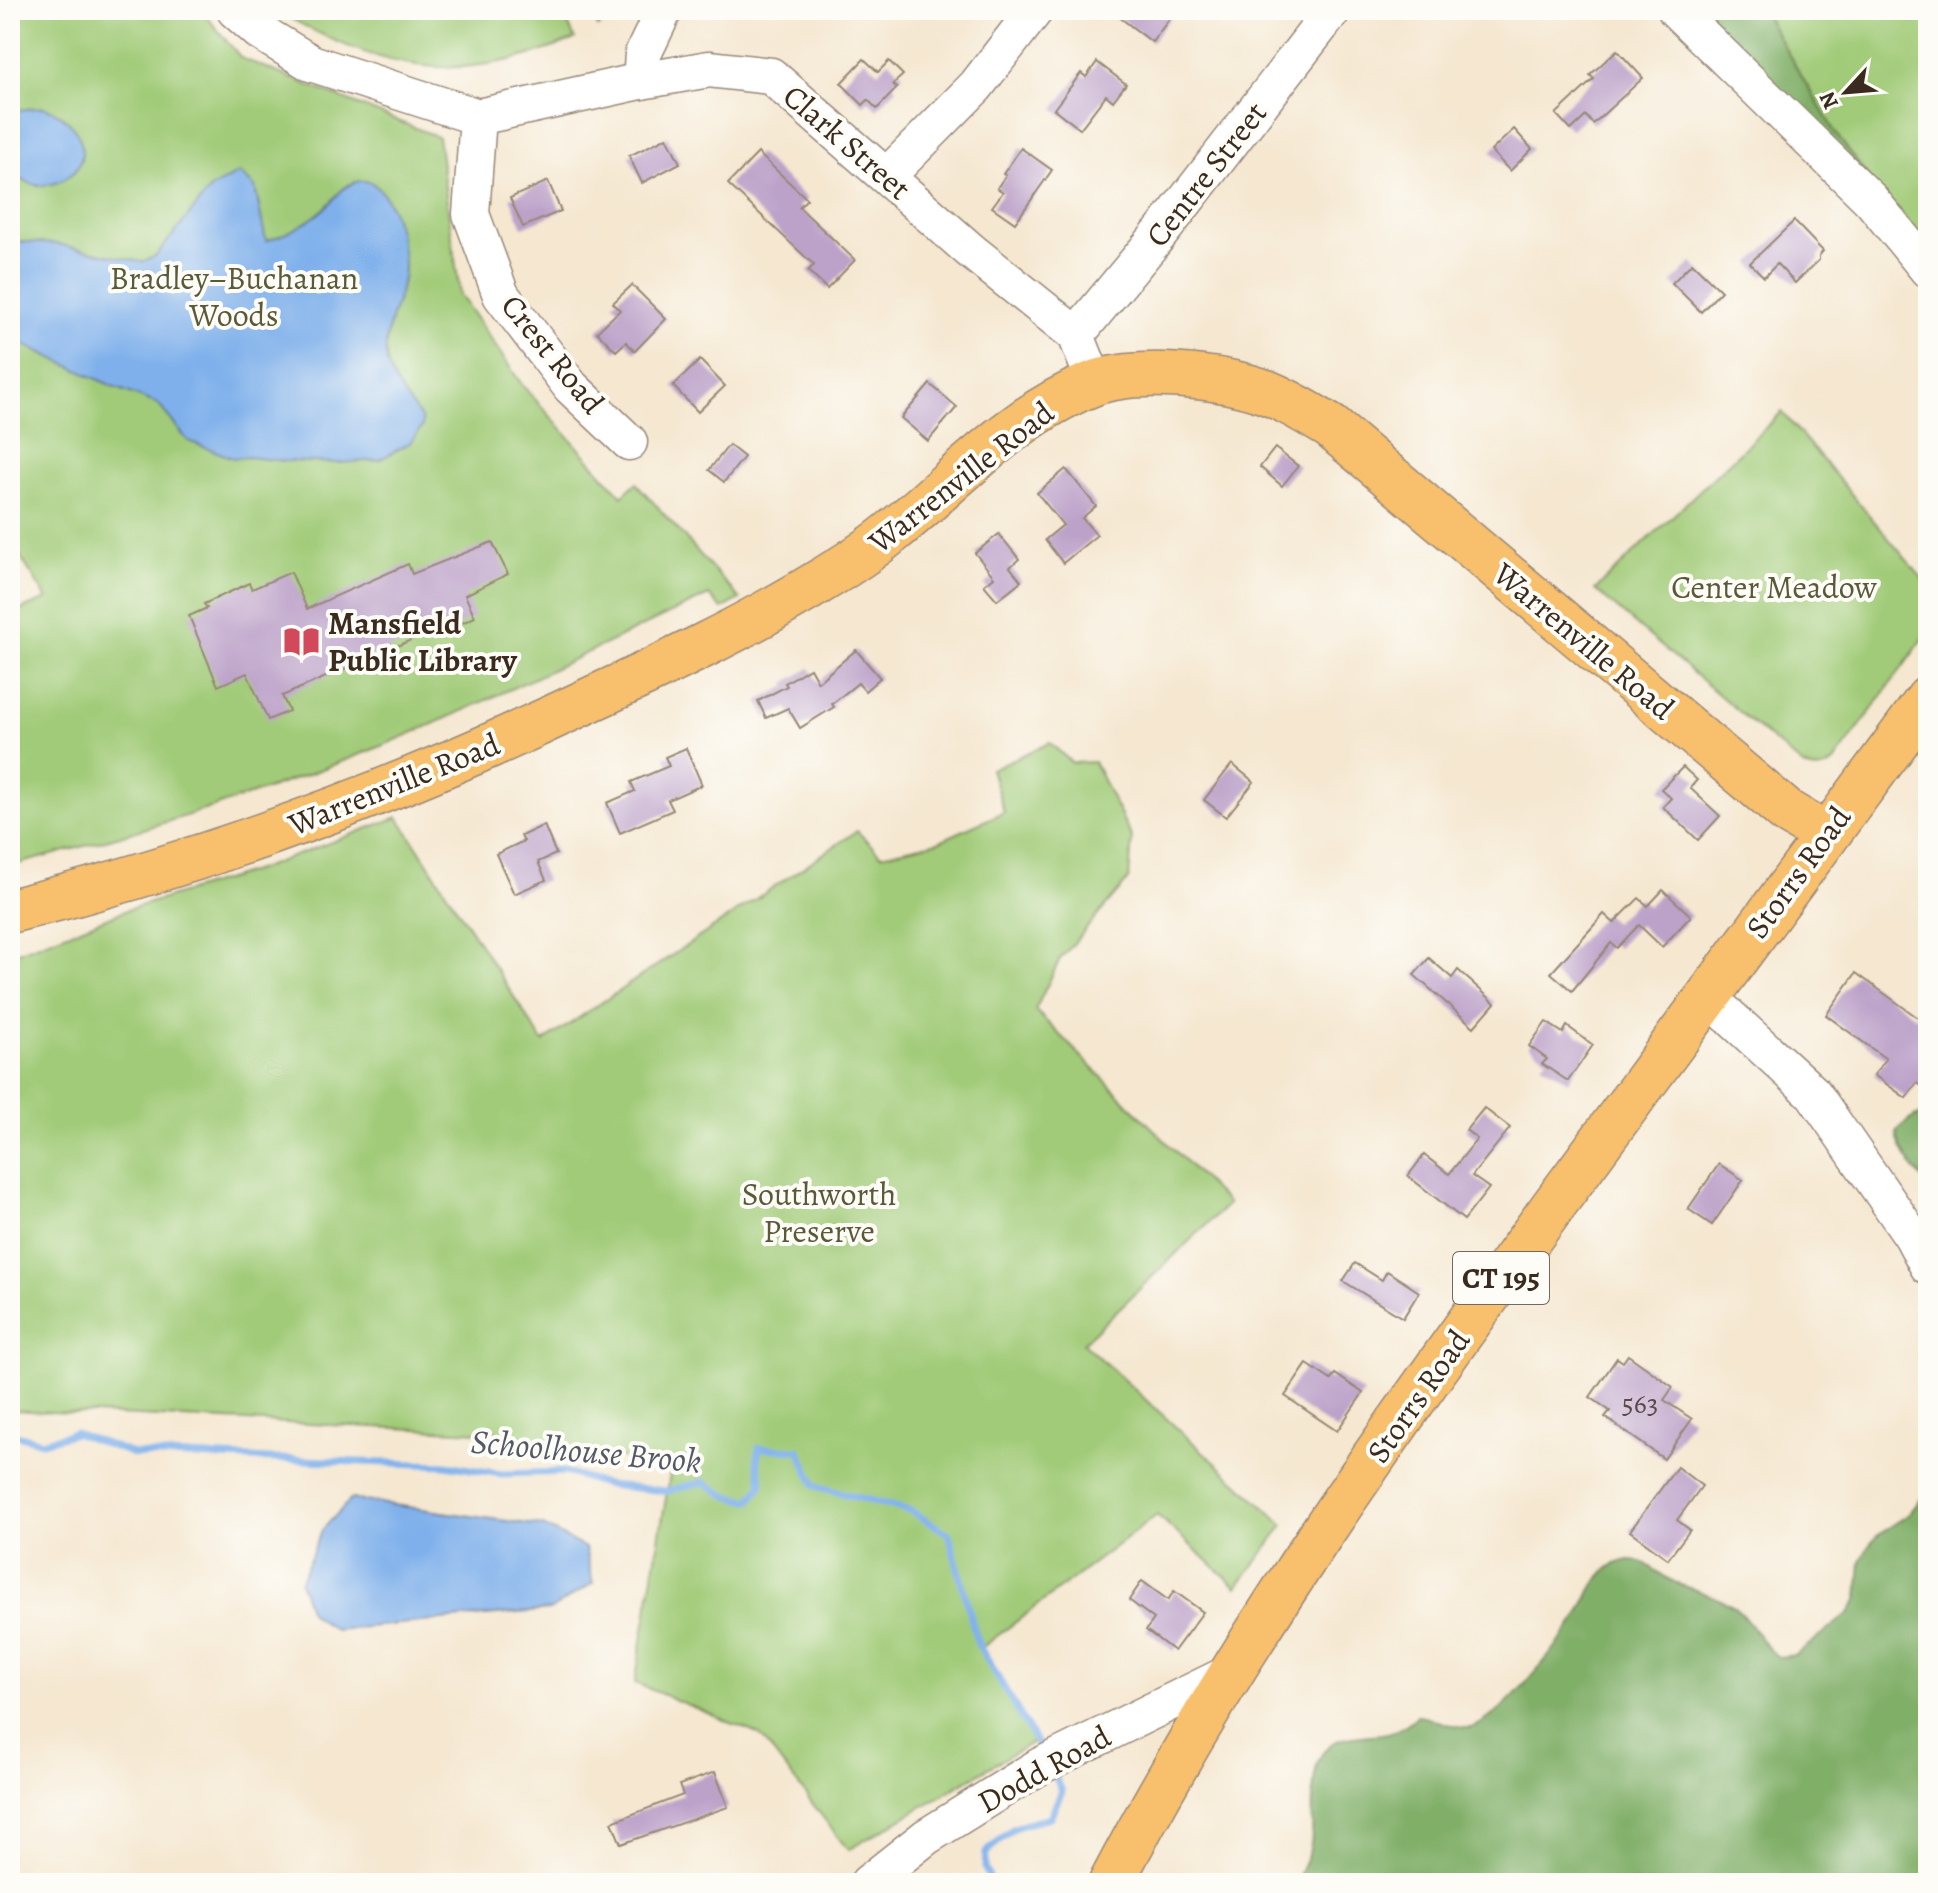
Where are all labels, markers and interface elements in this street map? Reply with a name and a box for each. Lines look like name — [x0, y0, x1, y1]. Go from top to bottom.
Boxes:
north arrow — [1806, 52, 1886, 132]
street label: Clark Street — [774, 74, 920, 210]
text: N — [1812, 87, 1846, 114]
street label: Centre Street — [1135, 92, 1277, 256]
park label: Bradley–Buchanan Woods — [110, 256, 358, 337]
street label: Crest Road — [491, 285, 615, 424]
street label: Warrenville Road — [858, 390, 1063, 564]
street label: Warrenville Road — [1483, 552, 1684, 730]
park label: Center Meadow — [1671, 565, 1877, 609]
place label: Mansfield Public Library — [328, 601, 518, 682]
library icon: Mansfield Public Library — [283, 622, 321, 660]
street label: Warrenville Road — [281, 721, 507, 847]
street label: Storrs Road — [1735, 796, 1861, 947]
park label: Southworth Preserve — [742, 1172, 896, 1253]
road number: CT 195 — [1453, 1252, 1549, 1304]
street label: Storrs Road — [1356, 1320, 1481, 1472]
house number: 563 — [1622, 1385, 1658, 1423]
water label: Schoolhouse Brook — [469, 1418, 703, 1484]
street label: Dodd Road — [970, 1714, 1119, 1824]

